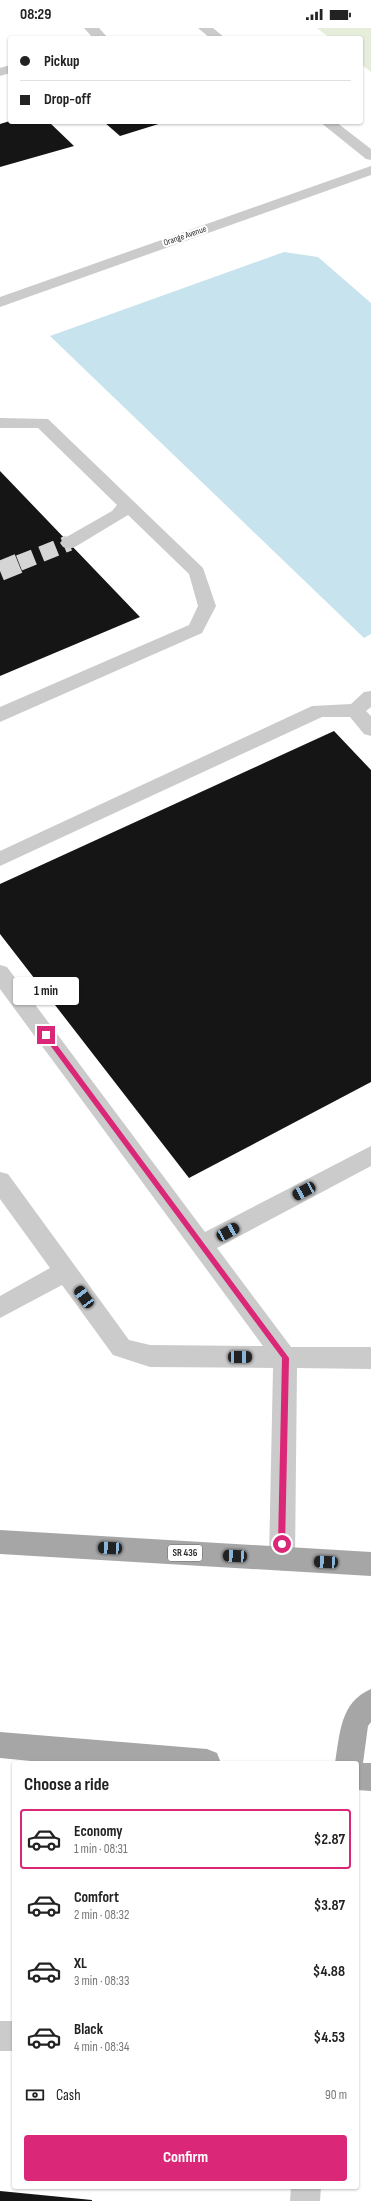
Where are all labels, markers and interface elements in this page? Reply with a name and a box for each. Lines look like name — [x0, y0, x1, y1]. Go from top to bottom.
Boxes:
text: 08:29 — [20, 5, 51, 24]
text: Pickup — [44, 52, 80, 71]
text: Drop-off — [44, 90, 91, 109]
street label: Orange Avenue — [162, 223, 208, 248]
callout: 1 min — [13, 977, 79, 1005]
text: 1 min — [34, 983, 58, 999]
route end — [37, 1026, 55, 1044]
car — [291, 1180, 317, 1202]
car — [215, 1221, 241, 1243]
car — [72, 1284, 96, 1310]
car — [228, 1351, 252, 1363]
route start — [273, 1535, 291, 1553]
car — [98, 1541, 122, 1555]
road number: SR 436 — [168, 1545, 202, 1561]
car — [223, 1549, 247, 1563]
car — [314, 1555, 338, 1569]
text: Choose a ride — [24, 1774, 109, 1795]
icon: car — [26, 1821, 62, 1857]
text: Economy — [74, 1822, 123, 1841]
text: $2.87 — [314, 1830, 345, 1849]
text: 1 min · 08:31 — [74, 1841, 128, 1857]
icon: car — [26, 1887, 62, 1923]
text: Comfort — [74, 1888, 119, 1907]
text: $3.87 — [314, 1896, 345, 1915]
text: 2 min · 08:32 — [74, 1907, 129, 1923]
icon: car — [26, 1953, 62, 1989]
text: XL — [74, 1954, 87, 1973]
text: $4.88 — [313, 1962, 345, 1981]
text: 3 min · 08:33 — [74, 1973, 129, 1989]
icon: car — [26, 2019, 62, 2055]
text: Black — [74, 2020, 103, 2039]
text: $4.53 — [314, 2028, 345, 2047]
text: 4 min · 08:34 — [74, 2039, 129, 2055]
icon: cash — [24, 2084, 46, 2106]
text: Cash — [56, 2086, 81, 2105]
text: 90 m — [325, 2087, 347, 2103]
button: Confirm — [24, 2135, 347, 2181]

